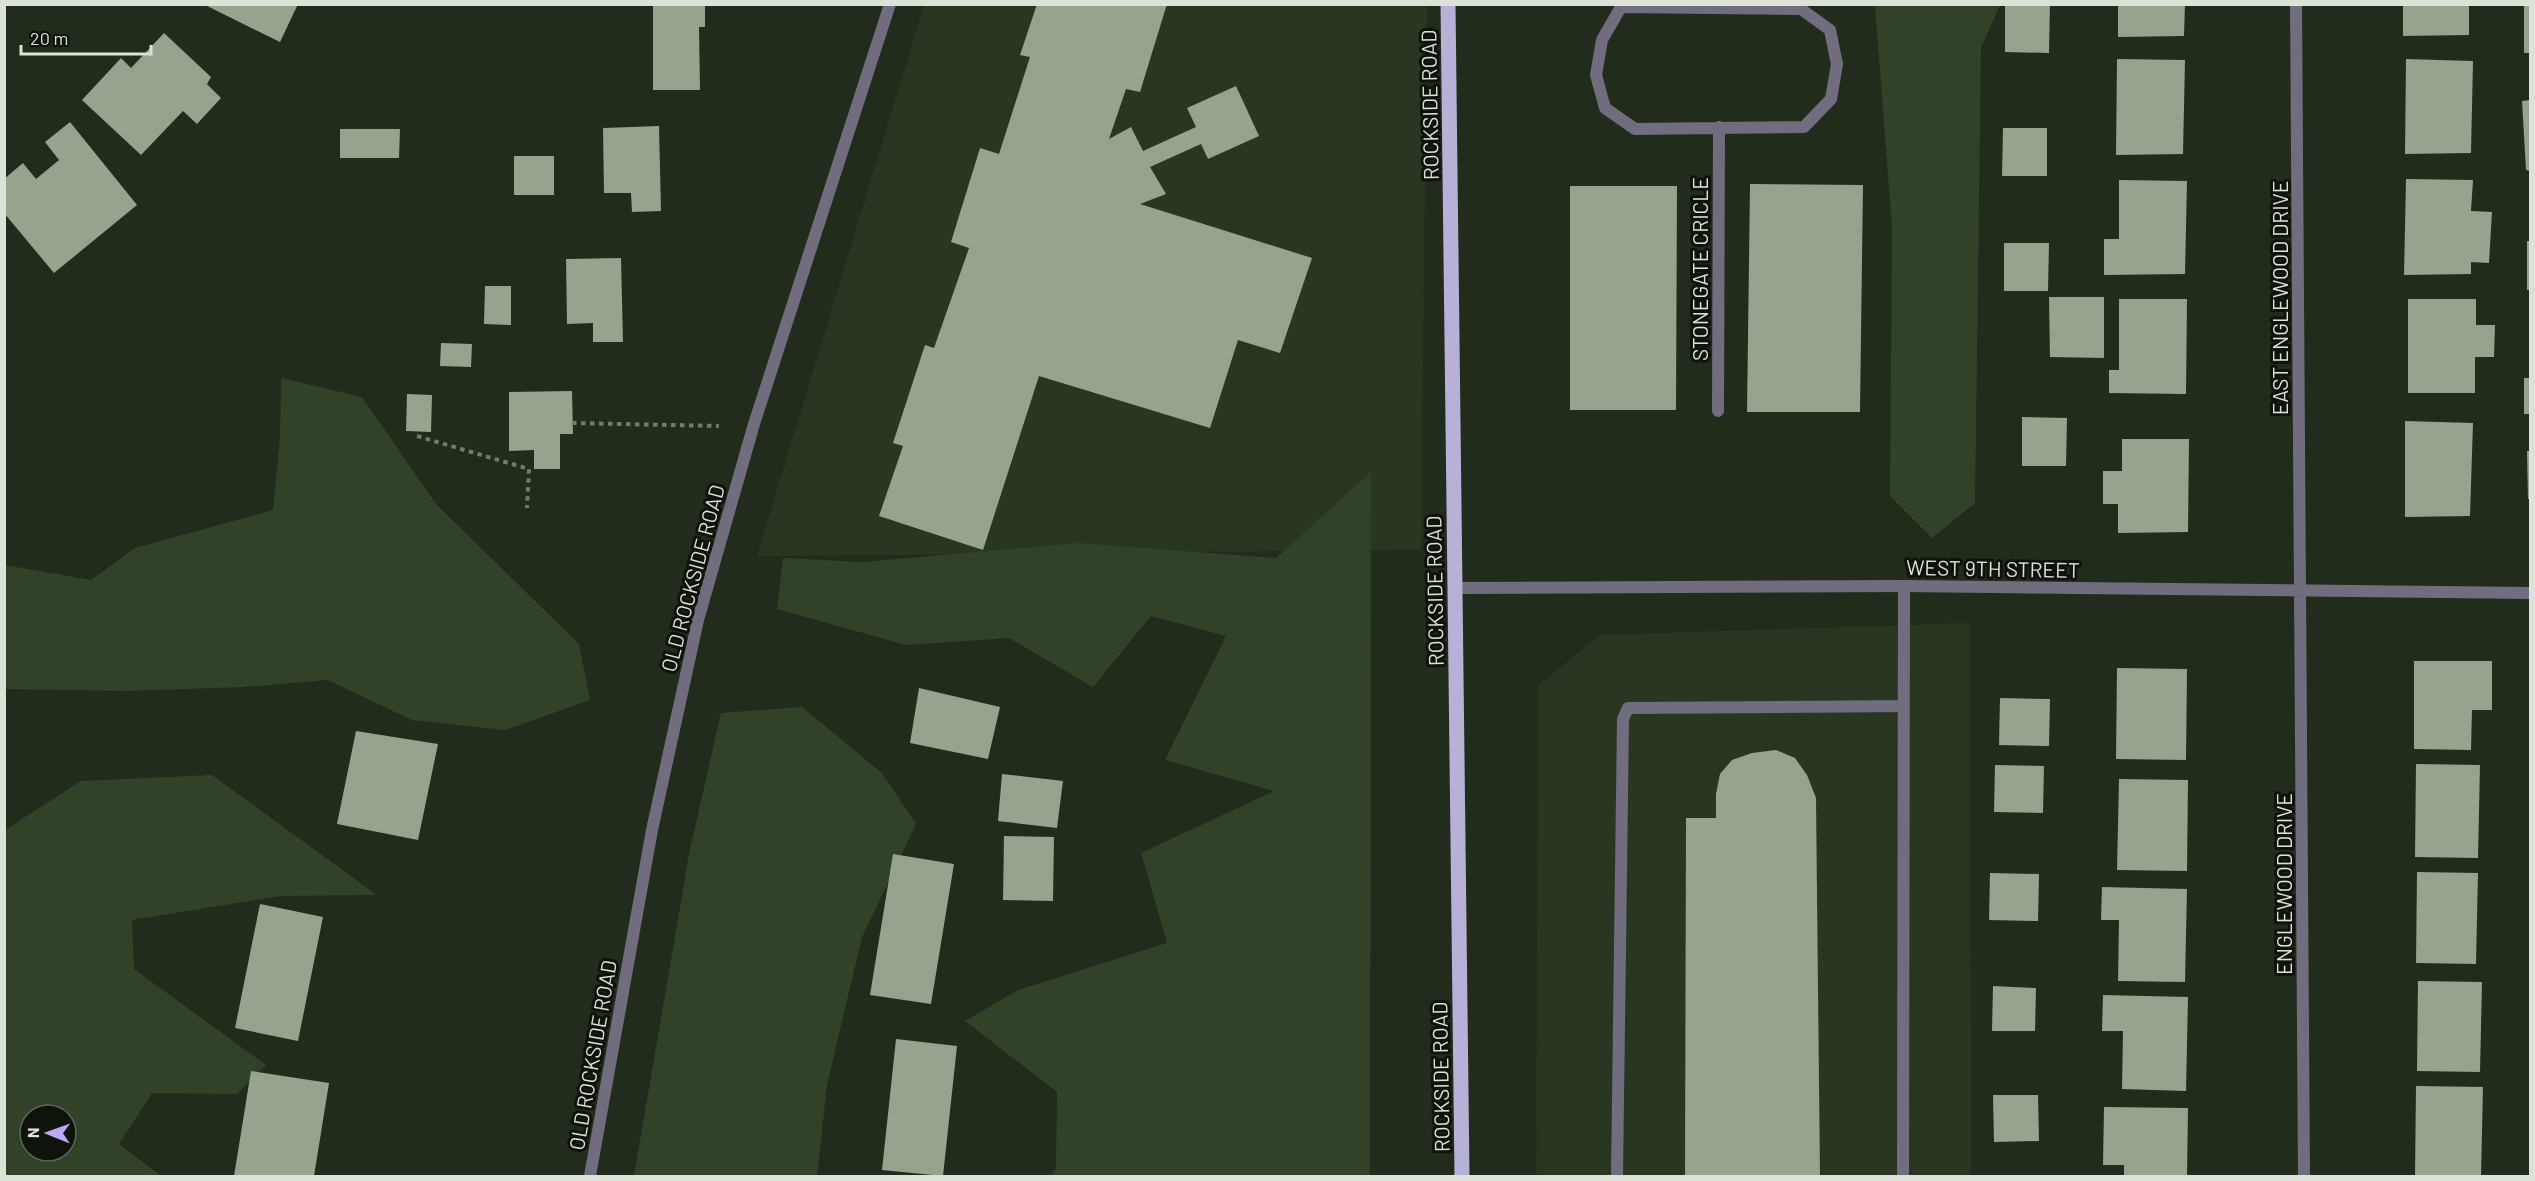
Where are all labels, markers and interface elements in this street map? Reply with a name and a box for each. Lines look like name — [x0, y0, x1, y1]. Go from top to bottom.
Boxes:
scale bar — [21, 18, 152, 56]
text: 20 m — [30, 27, 68, 49]
street label: ROCKSIDE ROAD — [1415, 30, 1443, 180]
street label: STONEGATE CRICLE — [1687, 177, 1712, 361]
street label: EAST ENGLEWOOD DRIVE — [2267, 181, 2292, 415]
street label: OLD ROCKSIDE ROAD — [655, 482, 729, 674]
street label: ROCKSIDE ROAD — [1420, 516, 1448, 666]
street label: WEST 9TH STREET — [1906, 554, 2080, 582]
street label: ENGLEWOOD DRIVE — [2271, 793, 2296, 975]
street label: OLD ROCKSIDE ROAD — [563, 958, 621, 1152]
street label: ROCKSIDE ROAD — [1426, 1002, 1454, 1152]
north arrow — [18, 1103, 78, 1163]
text: N — [23, 1127, 42, 1138]

